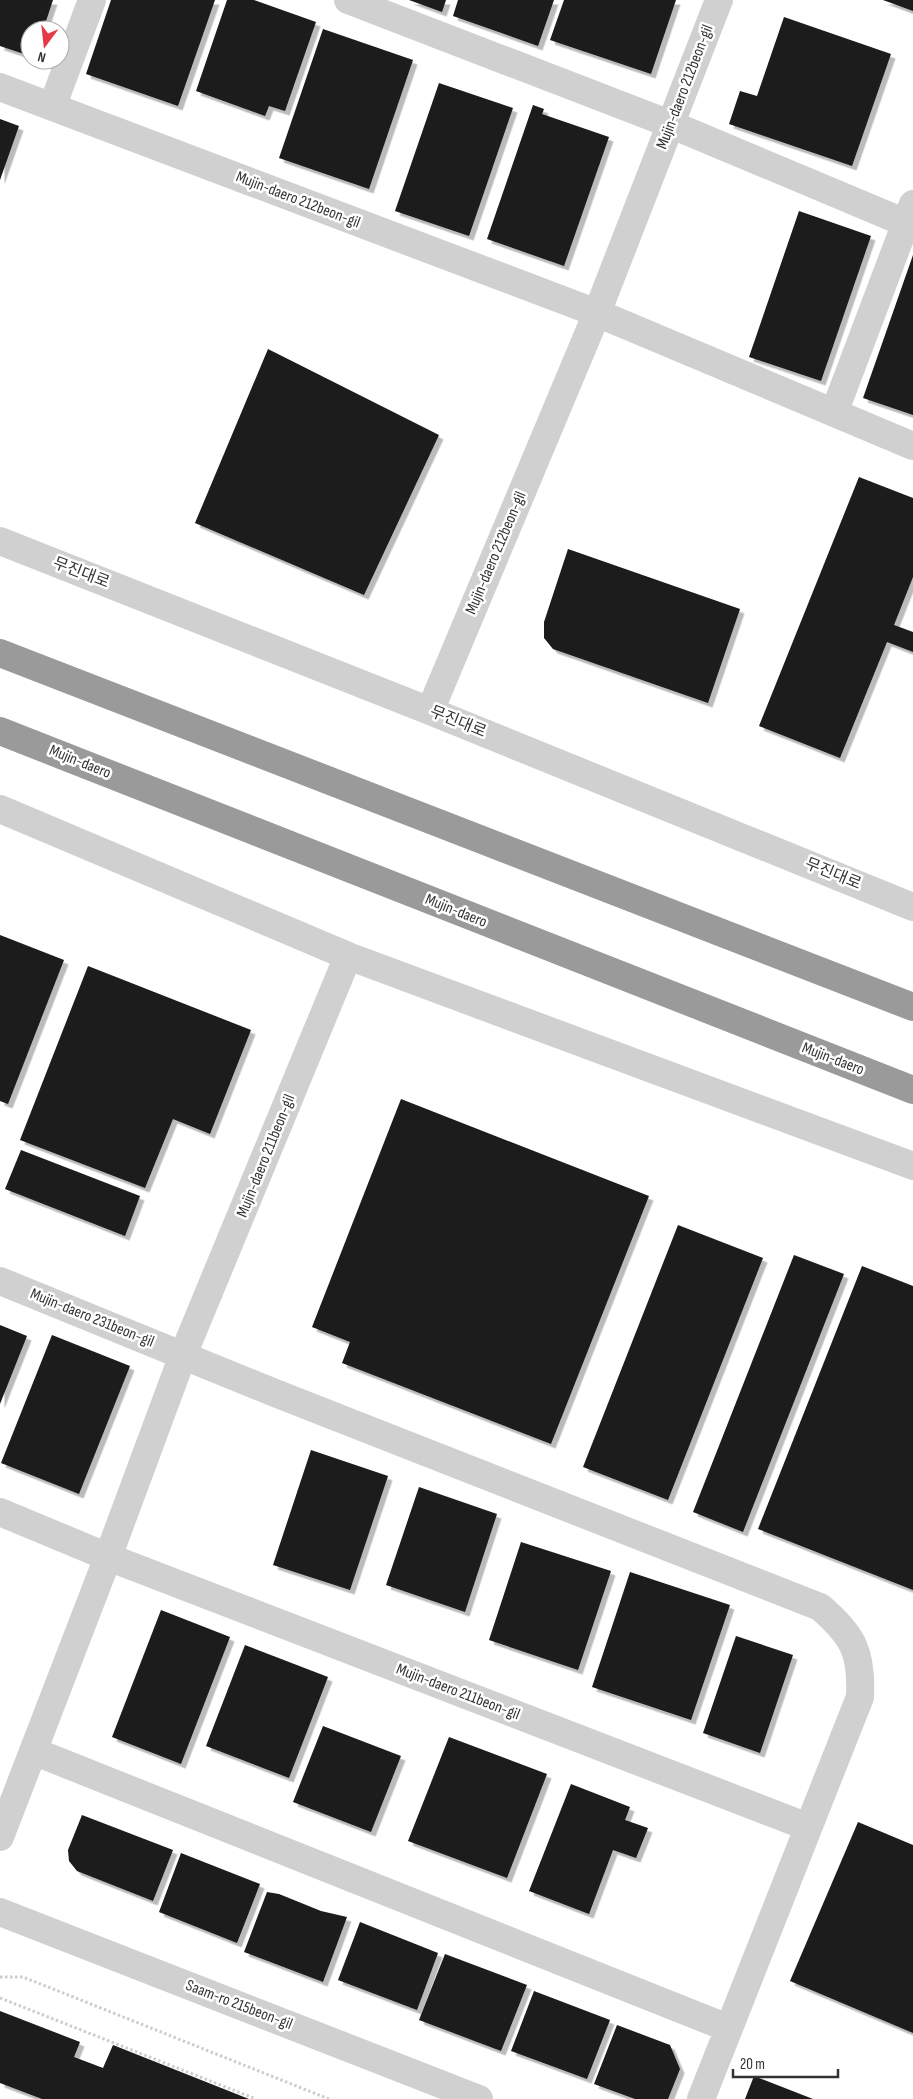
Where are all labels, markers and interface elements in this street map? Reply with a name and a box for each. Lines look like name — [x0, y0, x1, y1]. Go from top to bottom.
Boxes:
north arrow — [20, 20, 70, 70]
street label: Mujin-daero 212beon-gil — [653, 22, 717, 152]
text: N — [36, 48, 48, 66]
street label: Mujin-daero 212beon-gil — [233, 168, 363, 232]
street label: Mujin-daero 212beon-gil — [462, 489, 530, 617]
street label: 무진대로 — [50, 554, 112, 593]
street label: 무진대로 — [427, 702, 489, 742]
street label: Mujin-daero — [46, 741, 114, 783]
street label: 무진대로 — [802, 854, 864, 894]
street label: Mujin-daero — [422, 890, 490, 932]
street label: Mujin-daero — [799, 1038, 867, 1080]
street label: Mujin-daero 211beon-gil — [233, 1092, 299, 1220]
street label: Mujin-daero 231beon-gil — [27, 1284, 157, 1352]
street label: Mujin-daero 211beon-gil — [394, 1660, 522, 1724]
street label: Saam-ro 215beon-gil — [183, 1976, 295, 2034]
scale bar — [733, 2046, 838, 2078]
text: 20 m — [740, 2055, 765, 2074]

